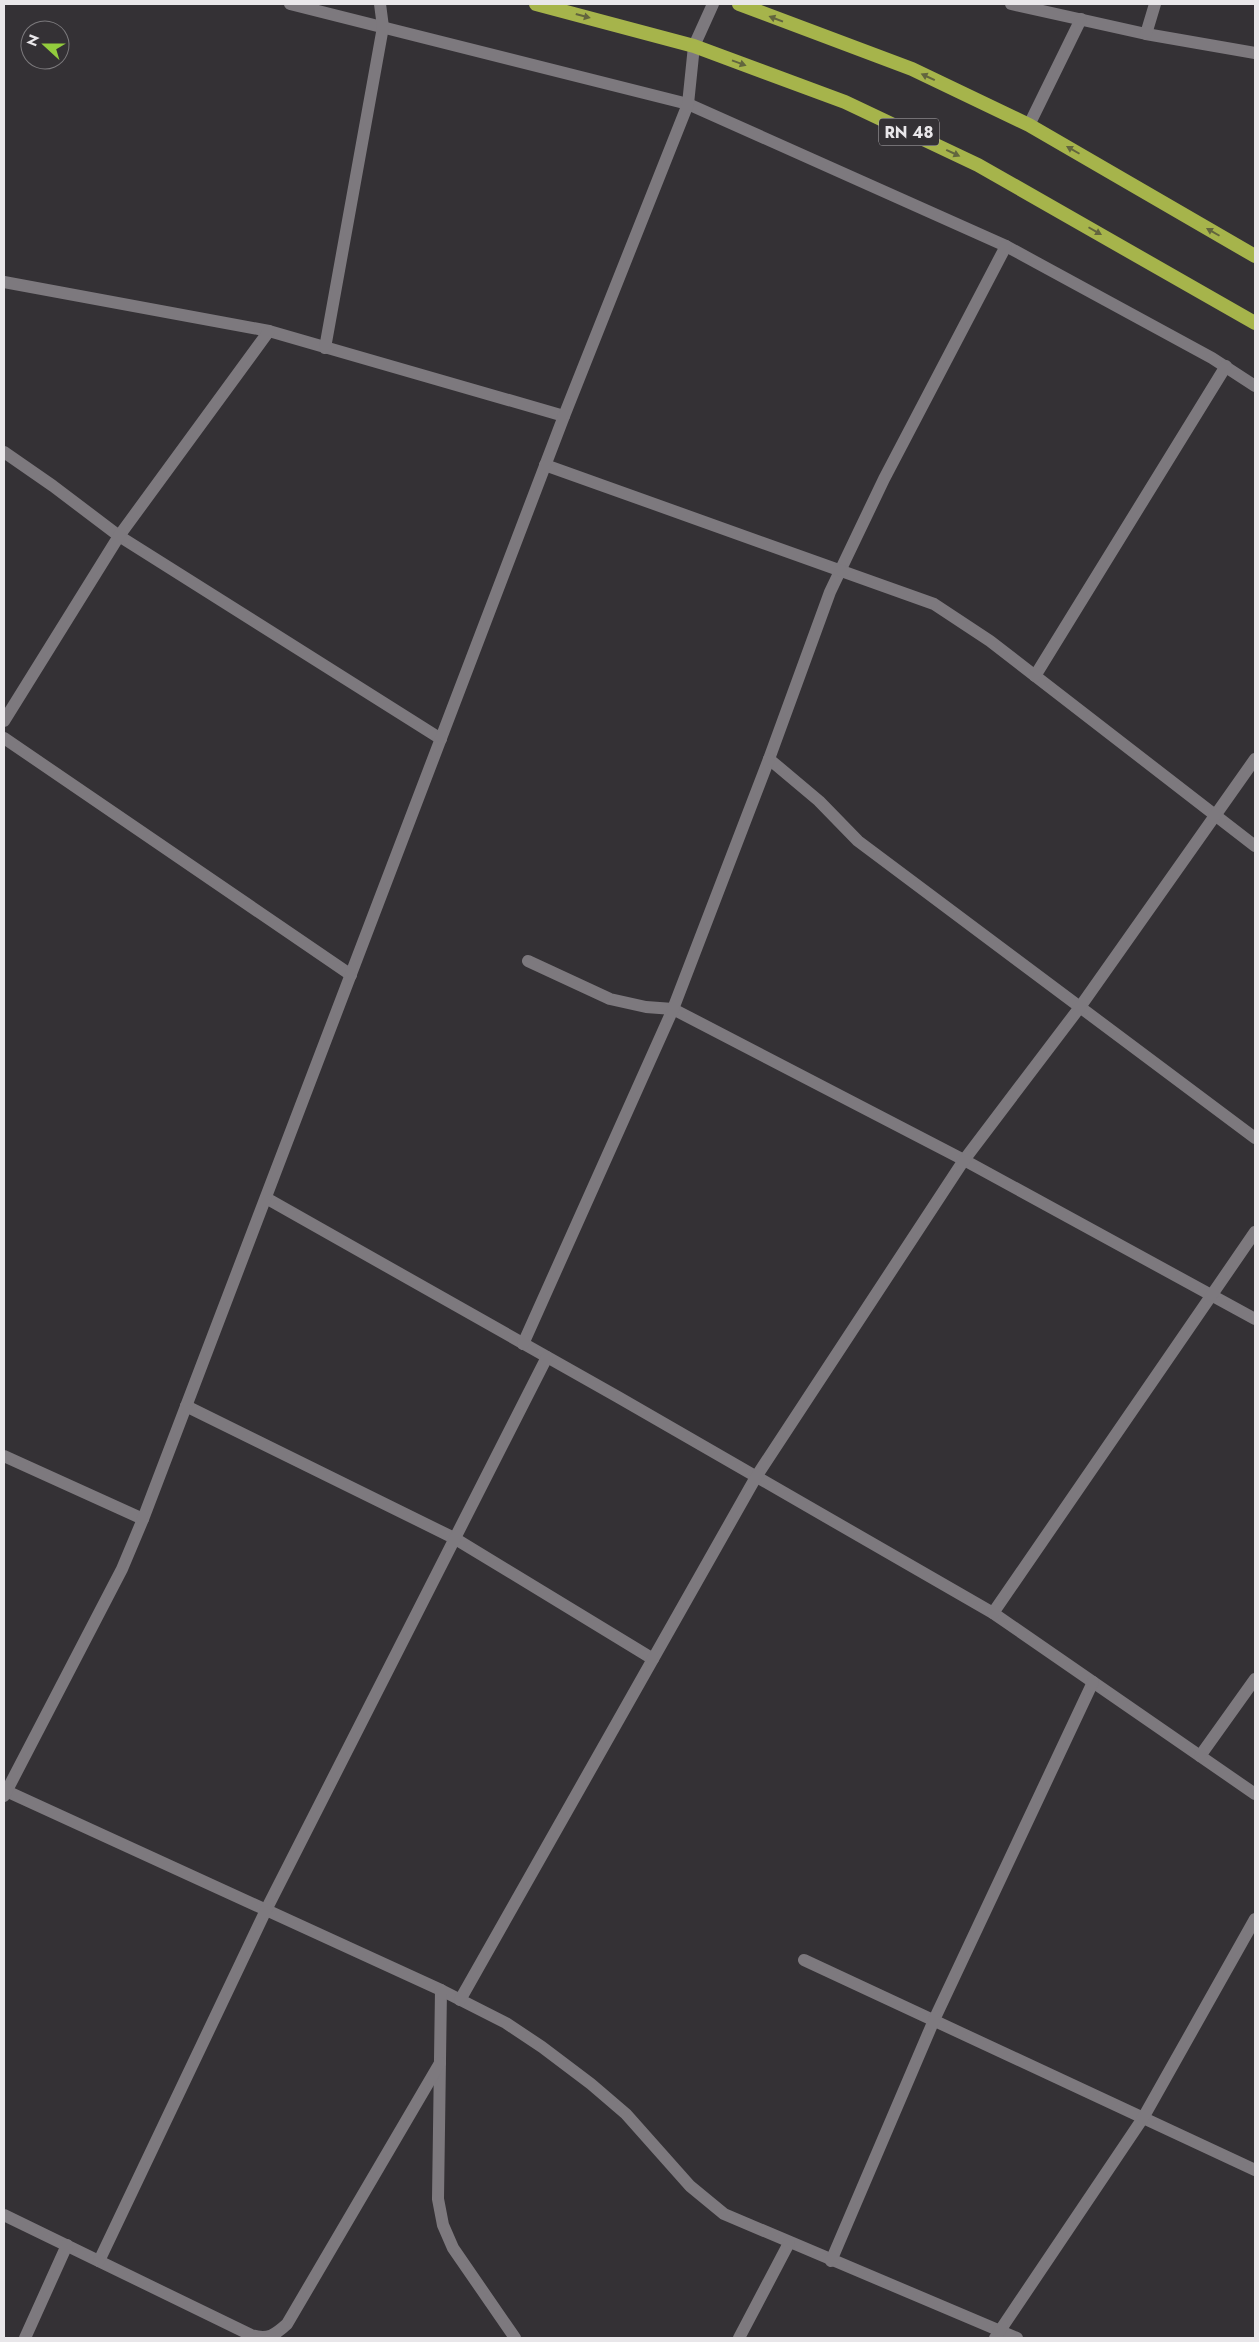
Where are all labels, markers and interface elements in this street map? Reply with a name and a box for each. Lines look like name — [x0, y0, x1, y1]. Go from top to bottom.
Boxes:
one-way arrow — [576, 13, 591, 21]
one-way arrow — [768, 15, 783, 23]
north arrow — [20, 20, 70, 70]
text: N — [22, 32, 44, 49]
one-way arrow — [732, 59, 747, 67]
one-way arrow — [921, 73, 935, 81]
road number: RN 48 — [879, 118, 939, 146]
one-way arrow — [1066, 146, 1079, 155]
one-way arrow — [946, 149, 960, 157]
one-way arrow — [1088, 227, 1102, 236]
one-way arrow — [1207, 227, 1220, 236]

